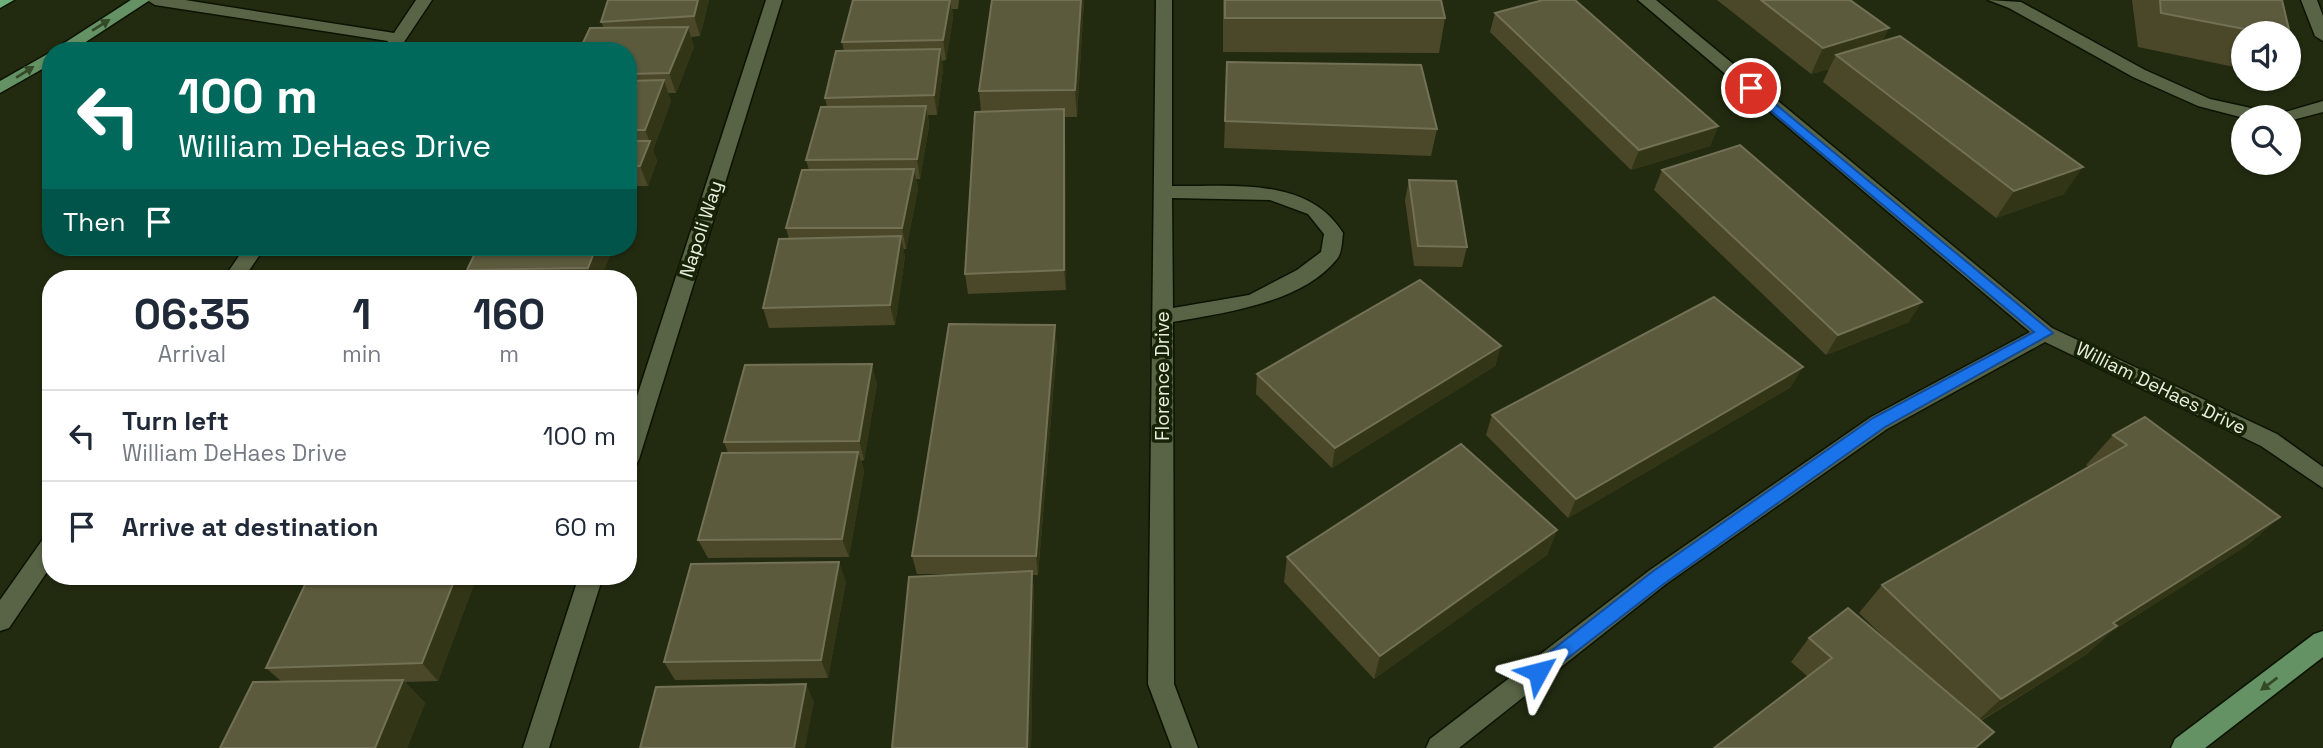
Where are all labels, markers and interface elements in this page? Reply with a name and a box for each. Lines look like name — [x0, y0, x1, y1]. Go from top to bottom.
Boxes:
one-way arrow — [92, 19, 111, 32]
map controls — [2231, 21, 2301, 175]
button: sound — [2231, 21, 2301, 91]
pin — [1721, 58, 1781, 118]
text: 100 m — [178, 65, 318, 127]
one-way arrow — [16, 66, 35, 79]
icon: arrive — [1732, 69, 1770, 107]
icon: left — [63, 70, 154, 161]
button: search — [2231, 105, 2301, 175]
text: William DeHaes Drive — [178, 126, 491, 166]
street label: Napoli Way — [674, 177, 728, 281]
icon: arrive — [140, 203, 178, 241]
text: Then — [63, 205, 126, 239]
text: 06:35 — [134, 288, 250, 341]
text: 1 — [352, 288, 371, 341]
text: 160 — [473, 288, 545, 341]
street label: Florence Drive — [1150, 311, 1175, 441]
street label: William DeHaes Drive — [2072, 336, 2250, 440]
text: Arrival — [158, 339, 226, 369]
text: min — [342, 339, 381, 369]
text: m — [499, 339, 519, 369]
text: Turn left — [122, 404, 229, 438]
icon: left — [63, 417, 101, 455]
text: 100 m — [543, 419, 616, 453]
text: William DeHaes Drive — [122, 438, 347, 468]
icon: arrive — [63, 508, 101, 546]
text: Arrive at destination — [122, 510, 379, 544]
text: 60 m — [554, 510, 616, 544]
position arrow — [1501, 635, 1575, 709]
one-way arrow — [2260, 676, 2278, 691]

